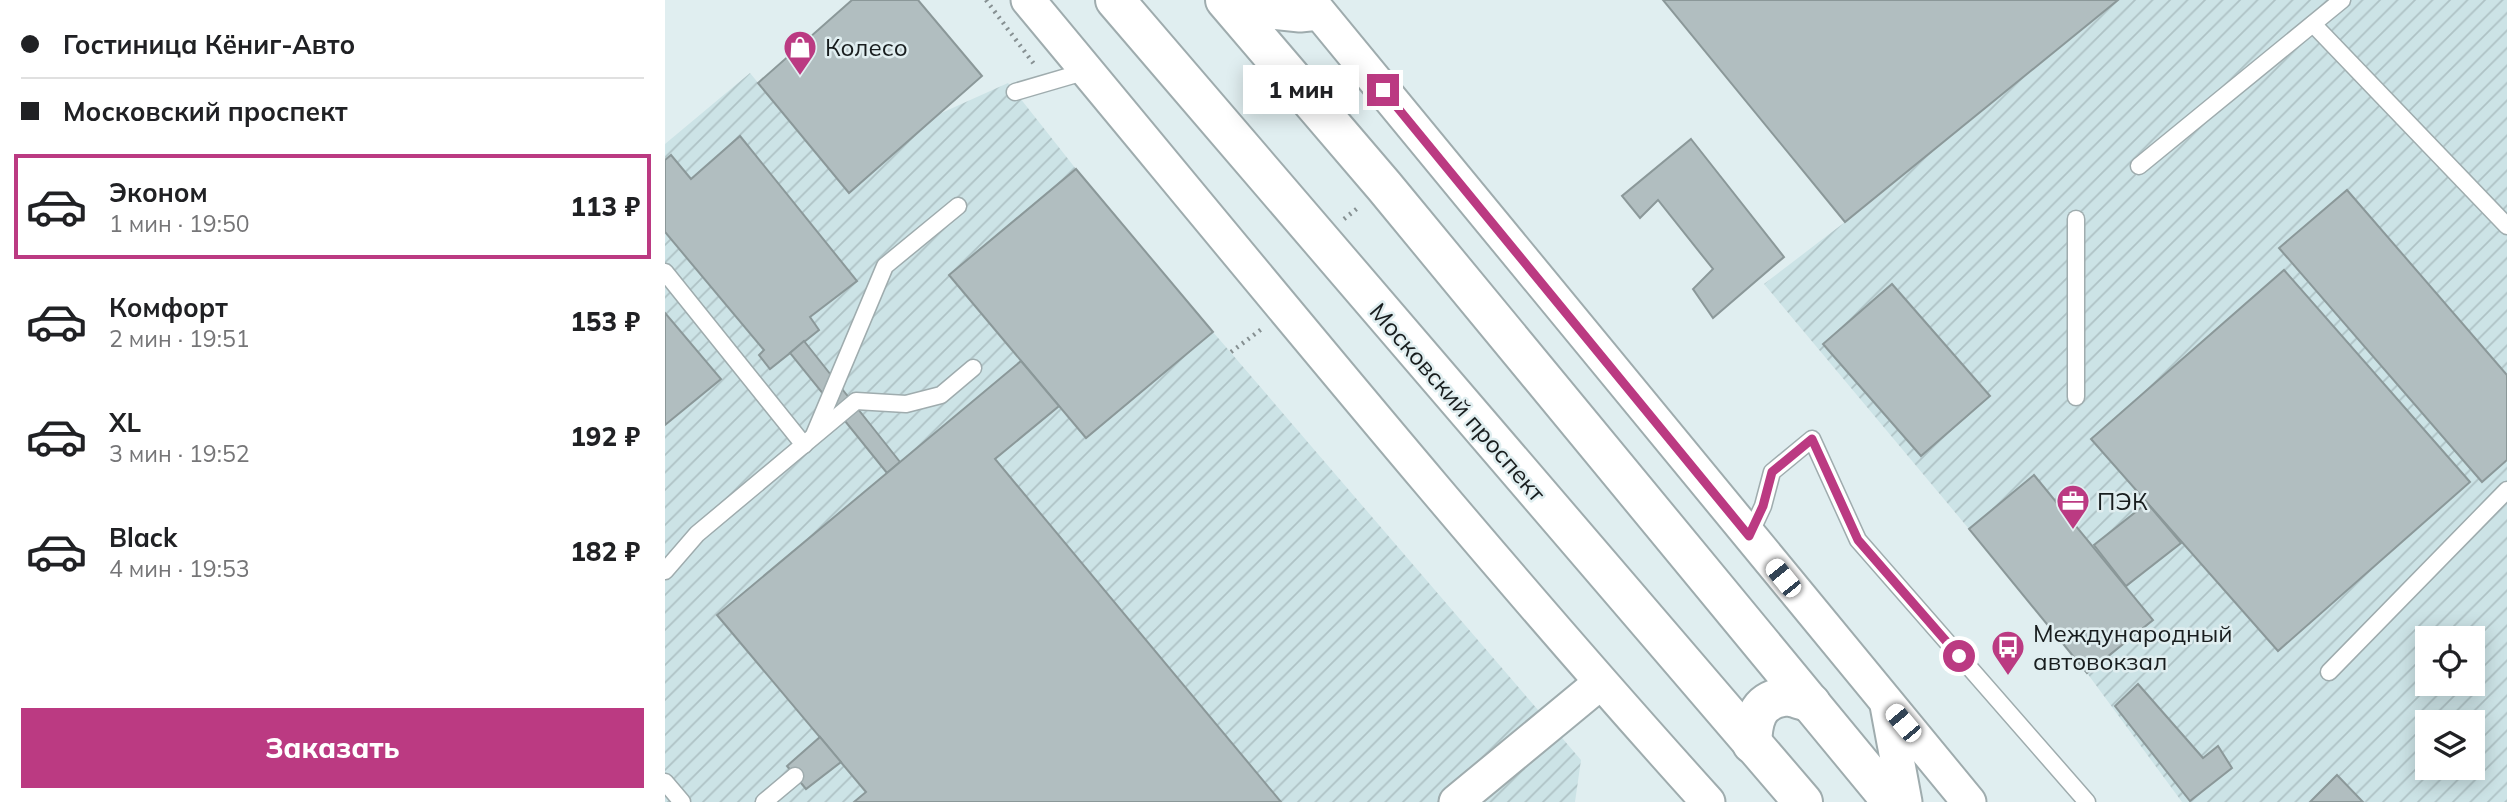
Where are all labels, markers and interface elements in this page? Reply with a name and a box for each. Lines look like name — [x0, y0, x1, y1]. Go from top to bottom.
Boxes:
text: Гостиница Кёниг-Авто — [63, 28, 355, 61]
shop icon: Колесо — [781, 28, 819, 77]
place label: Колесо — [825, 32, 908, 62]
callout: 1 мин — [1243, 66, 1359, 114]
route end — [1367, 74, 1399, 106]
text: 1 мин — [1268, 75, 1334, 104]
text: Московский проспект — [63, 95, 348, 128]
icon: car — [25, 175, 88, 238]
text: Эконом — [109, 176, 208, 209]
text: 113 ₽ — [570, 190, 640, 223]
text: 1 мин · 19:50 — [109, 209, 249, 238]
icon: car — [25, 290, 88, 353]
text: Комфорт — [109, 291, 228, 324]
street label: Московский проспект — [1364, 297, 1552, 507]
text: 153 ₽ — [570, 305, 640, 338]
text: 2 мин · 19:51 — [109, 324, 249, 353]
icon: car — [25, 405, 88, 468]
text: XL — [109, 406, 141, 439]
text: 192 ₽ — [570, 420, 640, 453]
text: 3 мин · 19:52 — [109, 439, 249, 468]
office icon: ПЭК — [2054, 482, 2092, 531]
place label: ПЭК — [2097, 486, 2148, 516]
icon: car — [25, 520, 88, 583]
text: Black — [109, 521, 177, 554]
text: 182 ₽ — [570, 535, 640, 568]
text: 4 мин · 19:53 — [109, 554, 249, 583]
car — [1762, 555, 1805, 601]
place label: Международный автовокзал — [2033, 618, 2233, 676]
map controls — [2415, 626, 2485, 780]
button: locate — [2415, 626, 2485, 696]
bus stop icon: Международный автовокзал — [1989, 628, 2027, 677]
route start — [1943, 640, 1975, 672]
car — [1882, 700, 1925, 746]
button: Заказать — [21, 708, 644, 788]
button: layers — [2415, 710, 2485, 780]

